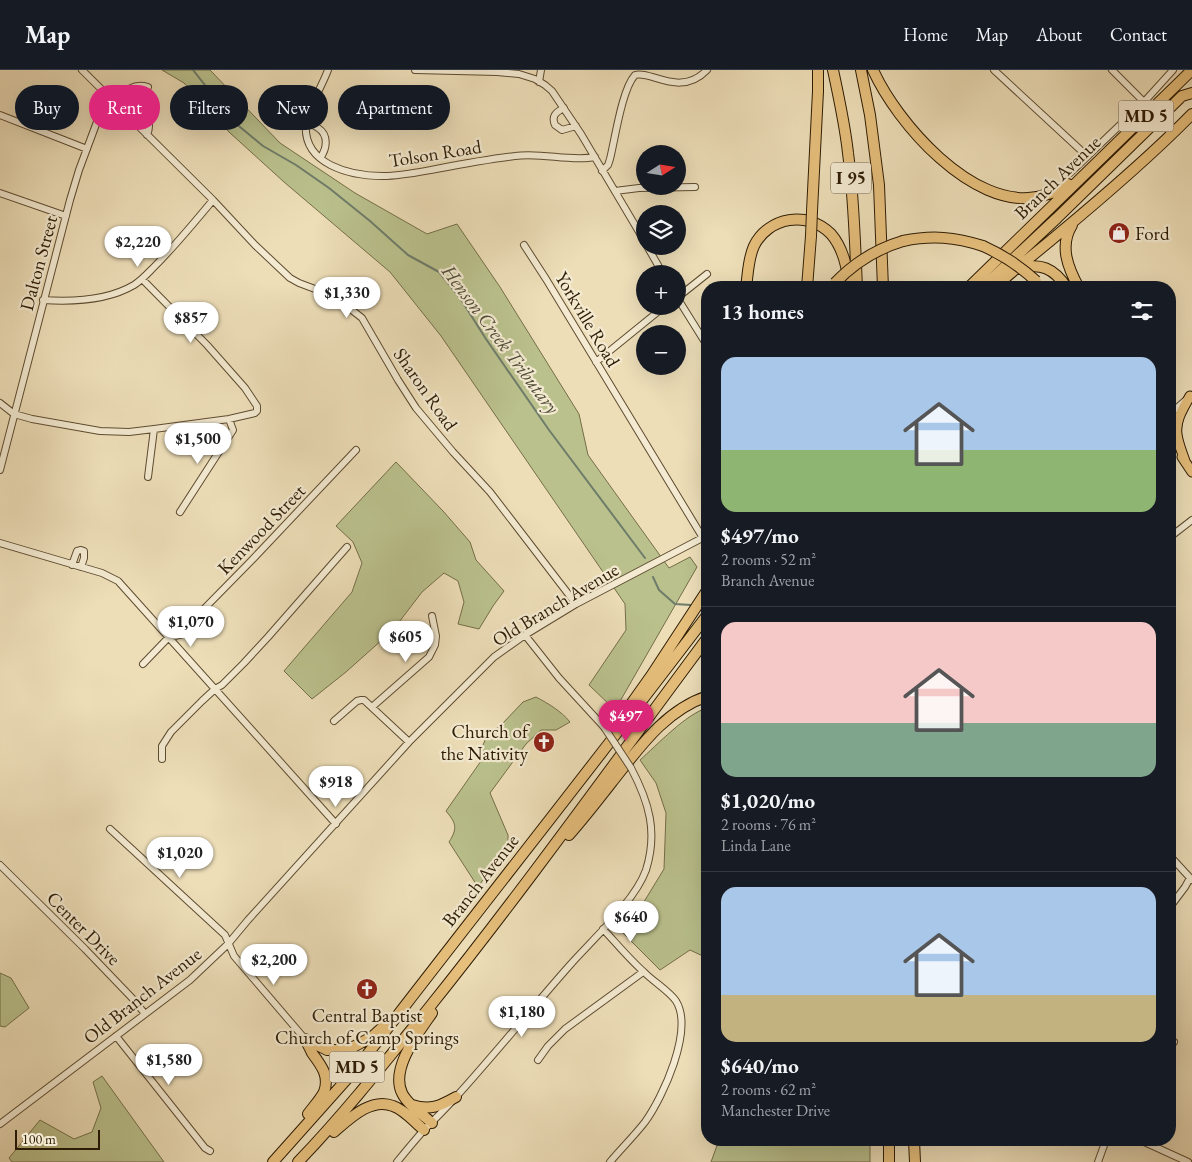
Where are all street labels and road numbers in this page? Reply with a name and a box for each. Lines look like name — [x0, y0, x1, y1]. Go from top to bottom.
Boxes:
road number: MD 5 — [1118, 100, 1174, 131]
street label: Branch Avenue — [1009, 130, 1106, 225]
street label: Tolson Road — [387, 134, 484, 173]
road number: I 95 — [831, 162, 871, 194]
street label: Dalton Street — [14, 213, 63, 313]
street label: Yorkville Road — [549, 267, 626, 372]
street label: Sharon Road — [388, 343, 463, 436]
street label: Kenwood Street — [212, 479, 311, 580]
street label: Old Branch Avenue — [487, 557, 623, 652]
street label: Branch Avenue — [436, 829, 524, 932]
street label: Center Drive — [41, 886, 126, 971]
street label: Old Branch Avenue — [78, 941, 207, 1049]
road number: MD 5 — [330, 1052, 384, 1082]

